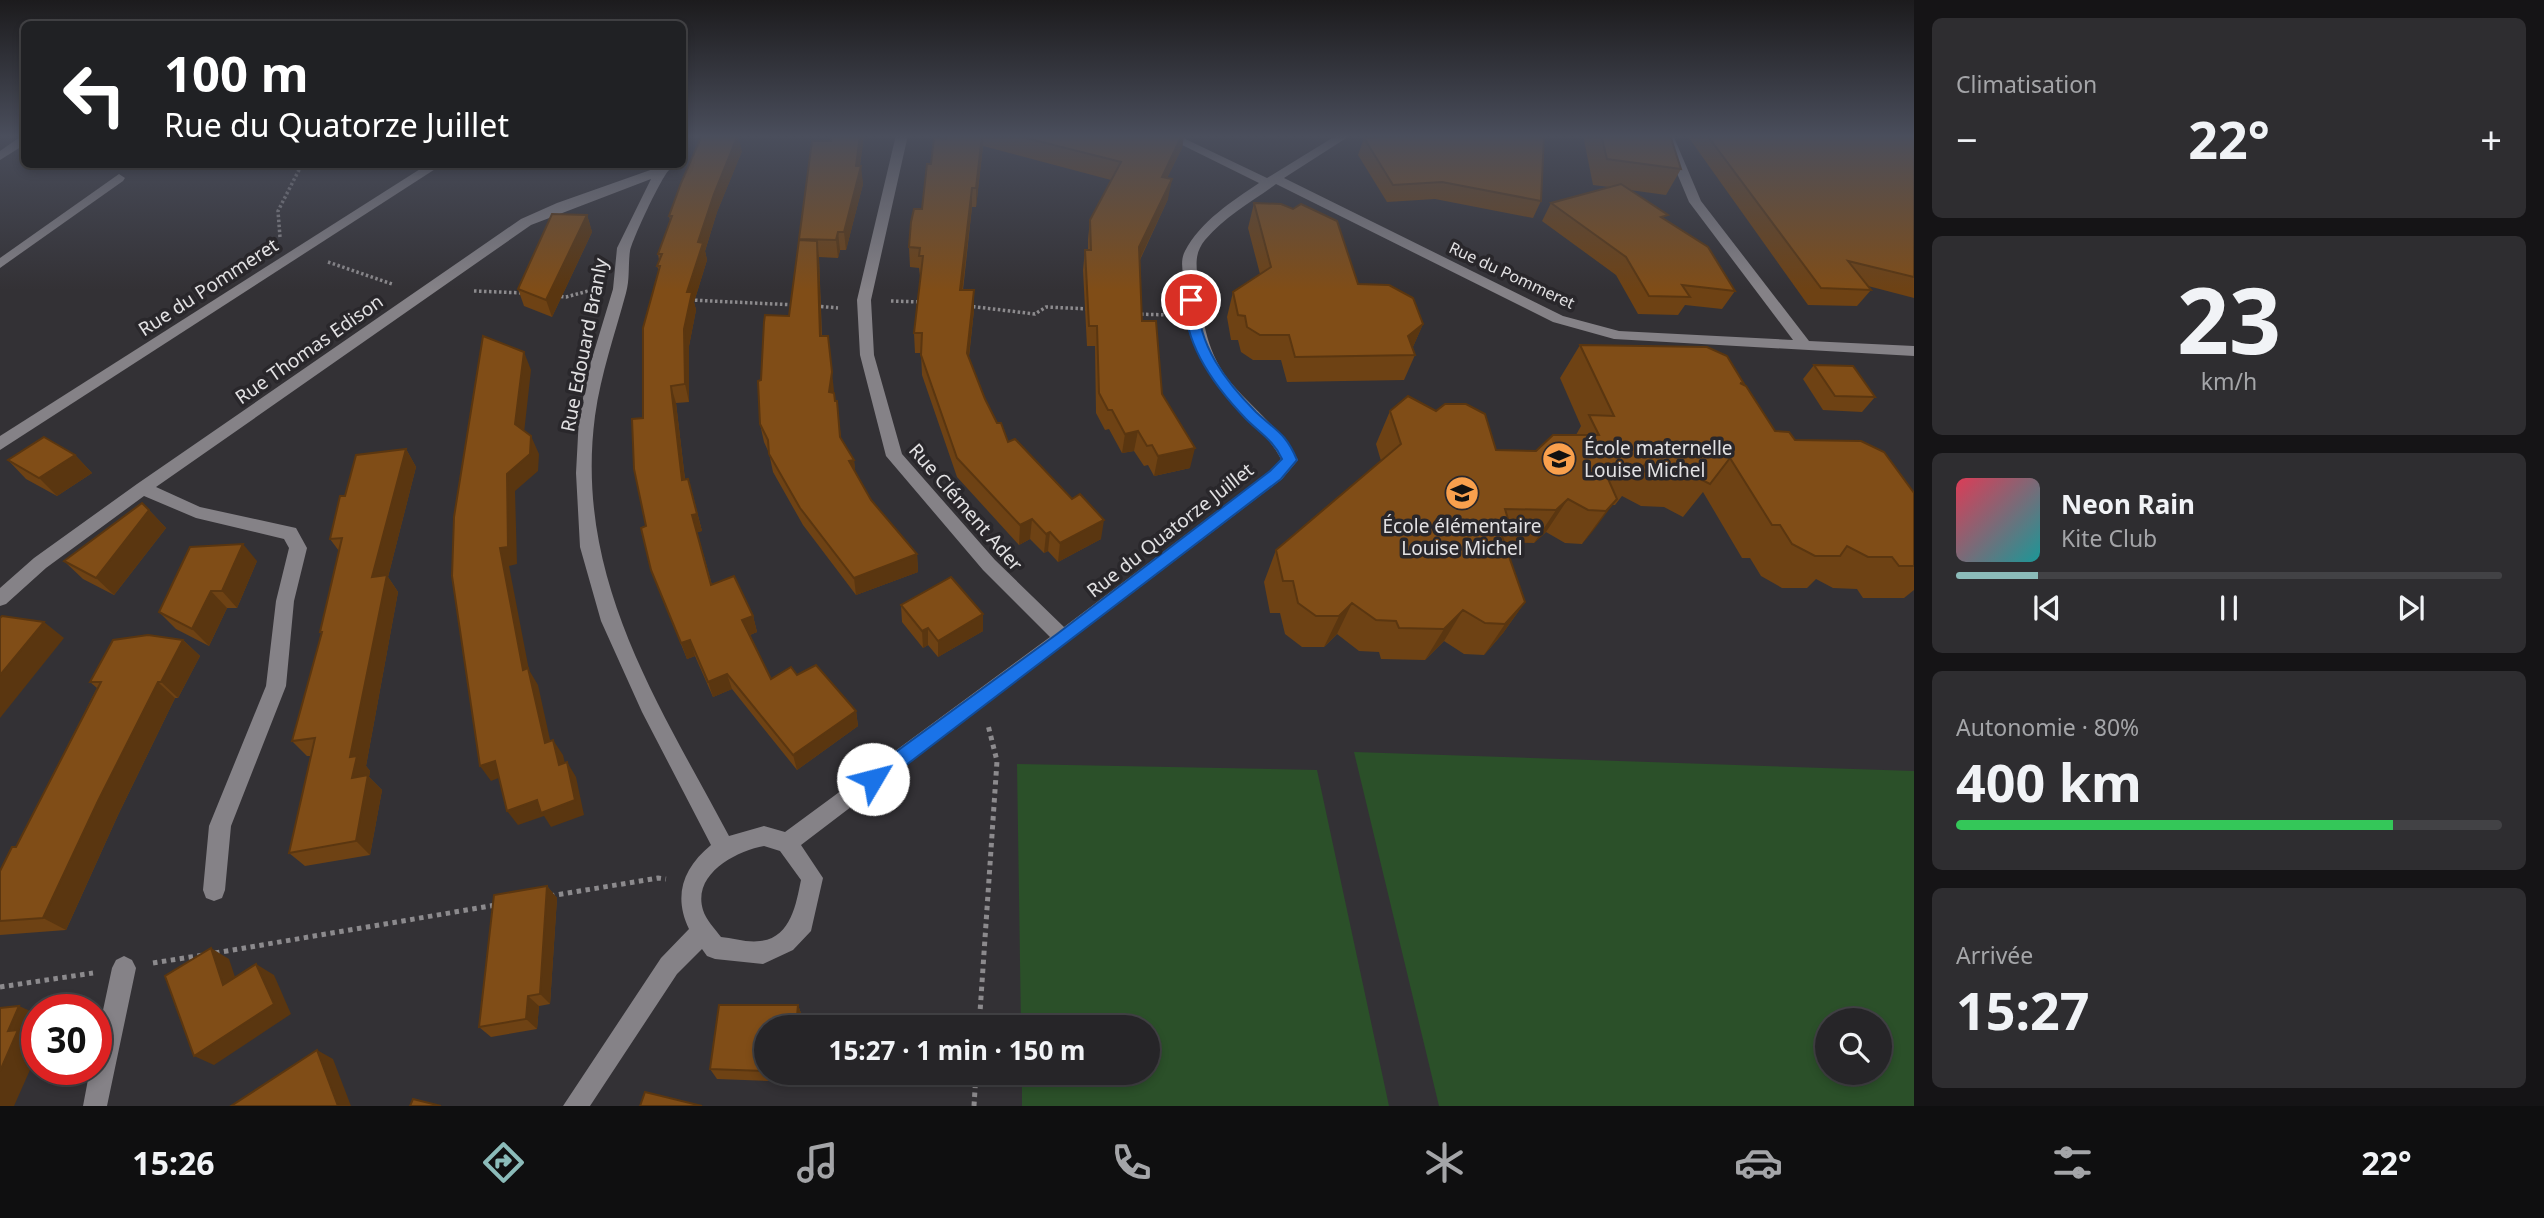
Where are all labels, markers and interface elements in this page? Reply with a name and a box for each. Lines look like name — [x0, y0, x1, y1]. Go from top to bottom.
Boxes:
text: 100 m — [164, 40, 309, 106]
icon: left — [49, 49, 140, 140]
text: Climatisation — [1956, 68, 2097, 100]
text: Rue du Quatorze Juillet — [164, 103, 509, 146]
text: 22° — [2188, 103, 2270, 174]
text: − — [1956, 113, 1978, 165]
text: + — [2480, 113, 2502, 165]
street label: Rue du Pommeret — [133, 232, 283, 342]
street label: Rue du Pommeret — [1446, 236, 1579, 314]
street label: Rue Edouard Branly — [554, 256, 614, 434]
text: 23 — [2177, 257, 2281, 381]
pin — [1161, 270, 1221, 330]
icon: arrive — [1172, 281, 1210, 319]
street label: Rue Thomas Edison — [230, 288, 388, 410]
text: km/h — [2201, 365, 2257, 397]
place label: École maternelle Louise Michel — [1584, 435, 1733, 483]
street label: Rue Clément Ader — [903, 438, 1029, 576]
school or university icon: École maternelle Louise Michel — [1540, 440, 1578, 478]
street label: Rue du Quatorze Juillet — [1081, 457, 1259, 603]
school or university icon: École élémentaire Louise Michel — [1443, 474, 1481, 512]
text: Neon Rain — [2061, 486, 2195, 522]
place label: École élémentaire Louise Michel — [1383, 513, 1541, 561]
text: Kite Club — [2061, 522, 2157, 554]
icon: previous — [2028, 589, 2066, 627]
icon: pause — [2210, 589, 2248, 627]
icon: next — [2392, 589, 2430, 627]
text: Autonomie · 80% — [1956, 711, 2139, 743]
position arrow — [836, 742, 910, 816]
text: 400 km — [1956, 746, 2142, 817]
text: Arrivée — [1956, 939, 2033, 971]
text: 15:27 — [1956, 974, 2090, 1045]
speed limit sign: 30 — [21, 994, 112, 1085]
map controls — [1815, 1008, 1892, 1085]
button: search — [1815, 1008, 1892, 1085]
text: 15:27 · 1 min · 150 m — [829, 1032, 1085, 1068]
icon: directions — [479, 1138, 528, 1187]
icon: music — [793, 1138, 842, 1187]
icon: phone — [1107, 1138, 1156, 1187]
icon: climate — [1420, 1138, 1469, 1187]
icon: car — [1734, 1138, 1783, 1187]
icon: filters — [2048, 1138, 2097, 1187]
text: 15:26 — [132, 1141, 215, 1184]
text: 22° — [2361, 1141, 2412, 1184]

